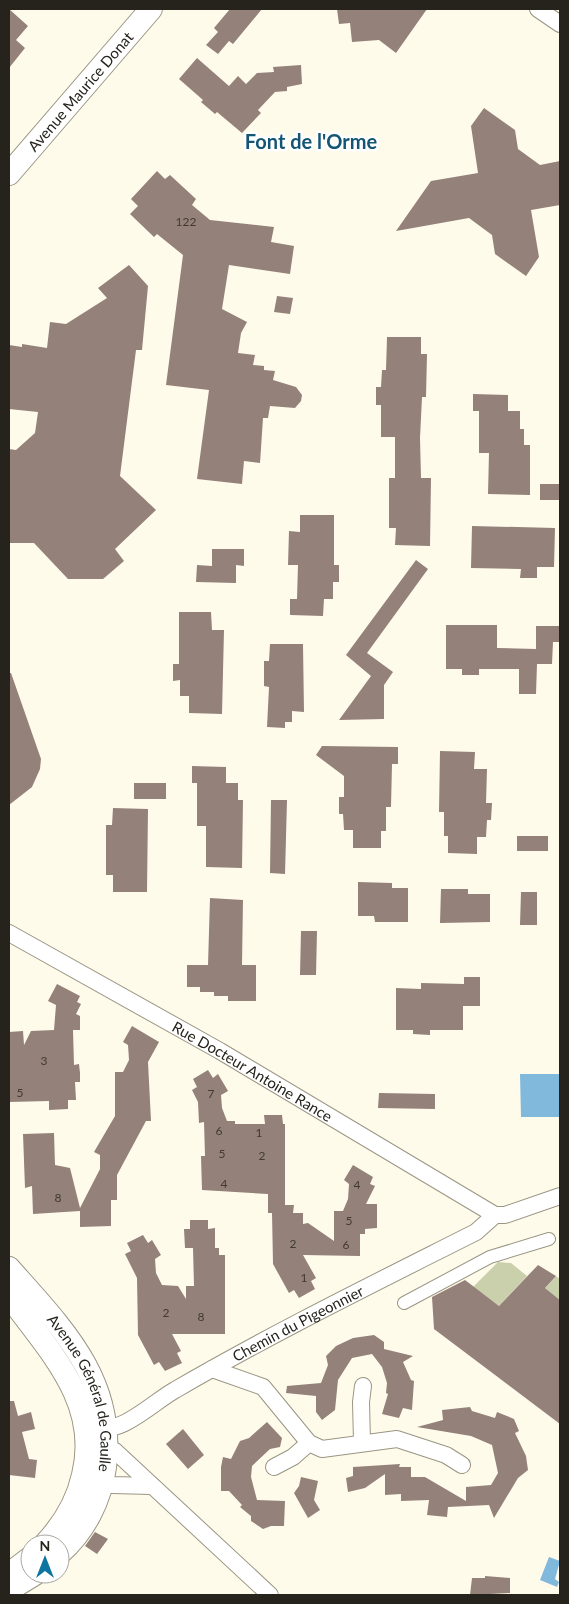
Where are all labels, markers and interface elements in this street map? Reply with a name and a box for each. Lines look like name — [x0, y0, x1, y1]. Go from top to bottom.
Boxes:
street label: Avenue Maurice Donat — [24, 27, 137, 155]
district label: Font de l'Orme — [245, 129, 377, 153]
house number: 122 — [176, 214, 196, 229]
street label: Rue Docteur Antoine Rance — [169, 1017, 336, 1125]
house number: 3 — [41, 1053, 48, 1068]
house number: 5 — [17, 1085, 24, 1100]
house number: 7 — [208, 1086, 215, 1101]
house number: 6 — [216, 1123, 223, 1138]
house number: 1 — [256, 1125, 263, 1140]
house number: 5 — [219, 1146, 226, 1161]
house number: 2 — [259, 1148, 266, 1163]
house number: 4 — [221, 1176, 228, 1191]
house number: 4 — [354, 1177, 361, 1192]
house number: 8 — [55, 1190, 62, 1205]
house number: 5 — [346, 1213, 353, 1228]
house number: 2 — [290, 1236, 297, 1251]
house number: 6 — [343, 1237, 350, 1252]
house number: 1 — [301, 1270, 308, 1285]
street label: Chemin du Pigeonnier — [229, 1281, 367, 1365]
house number: 2 — [163, 1305, 170, 1320]
house number: 8 — [198, 1309, 205, 1324]
street label: Avenue Général de Gaulle — [44, 1310, 115, 1473]
north arrow — [20, 1534, 70, 1584]
text: N — [40, 1537, 50, 1554]

